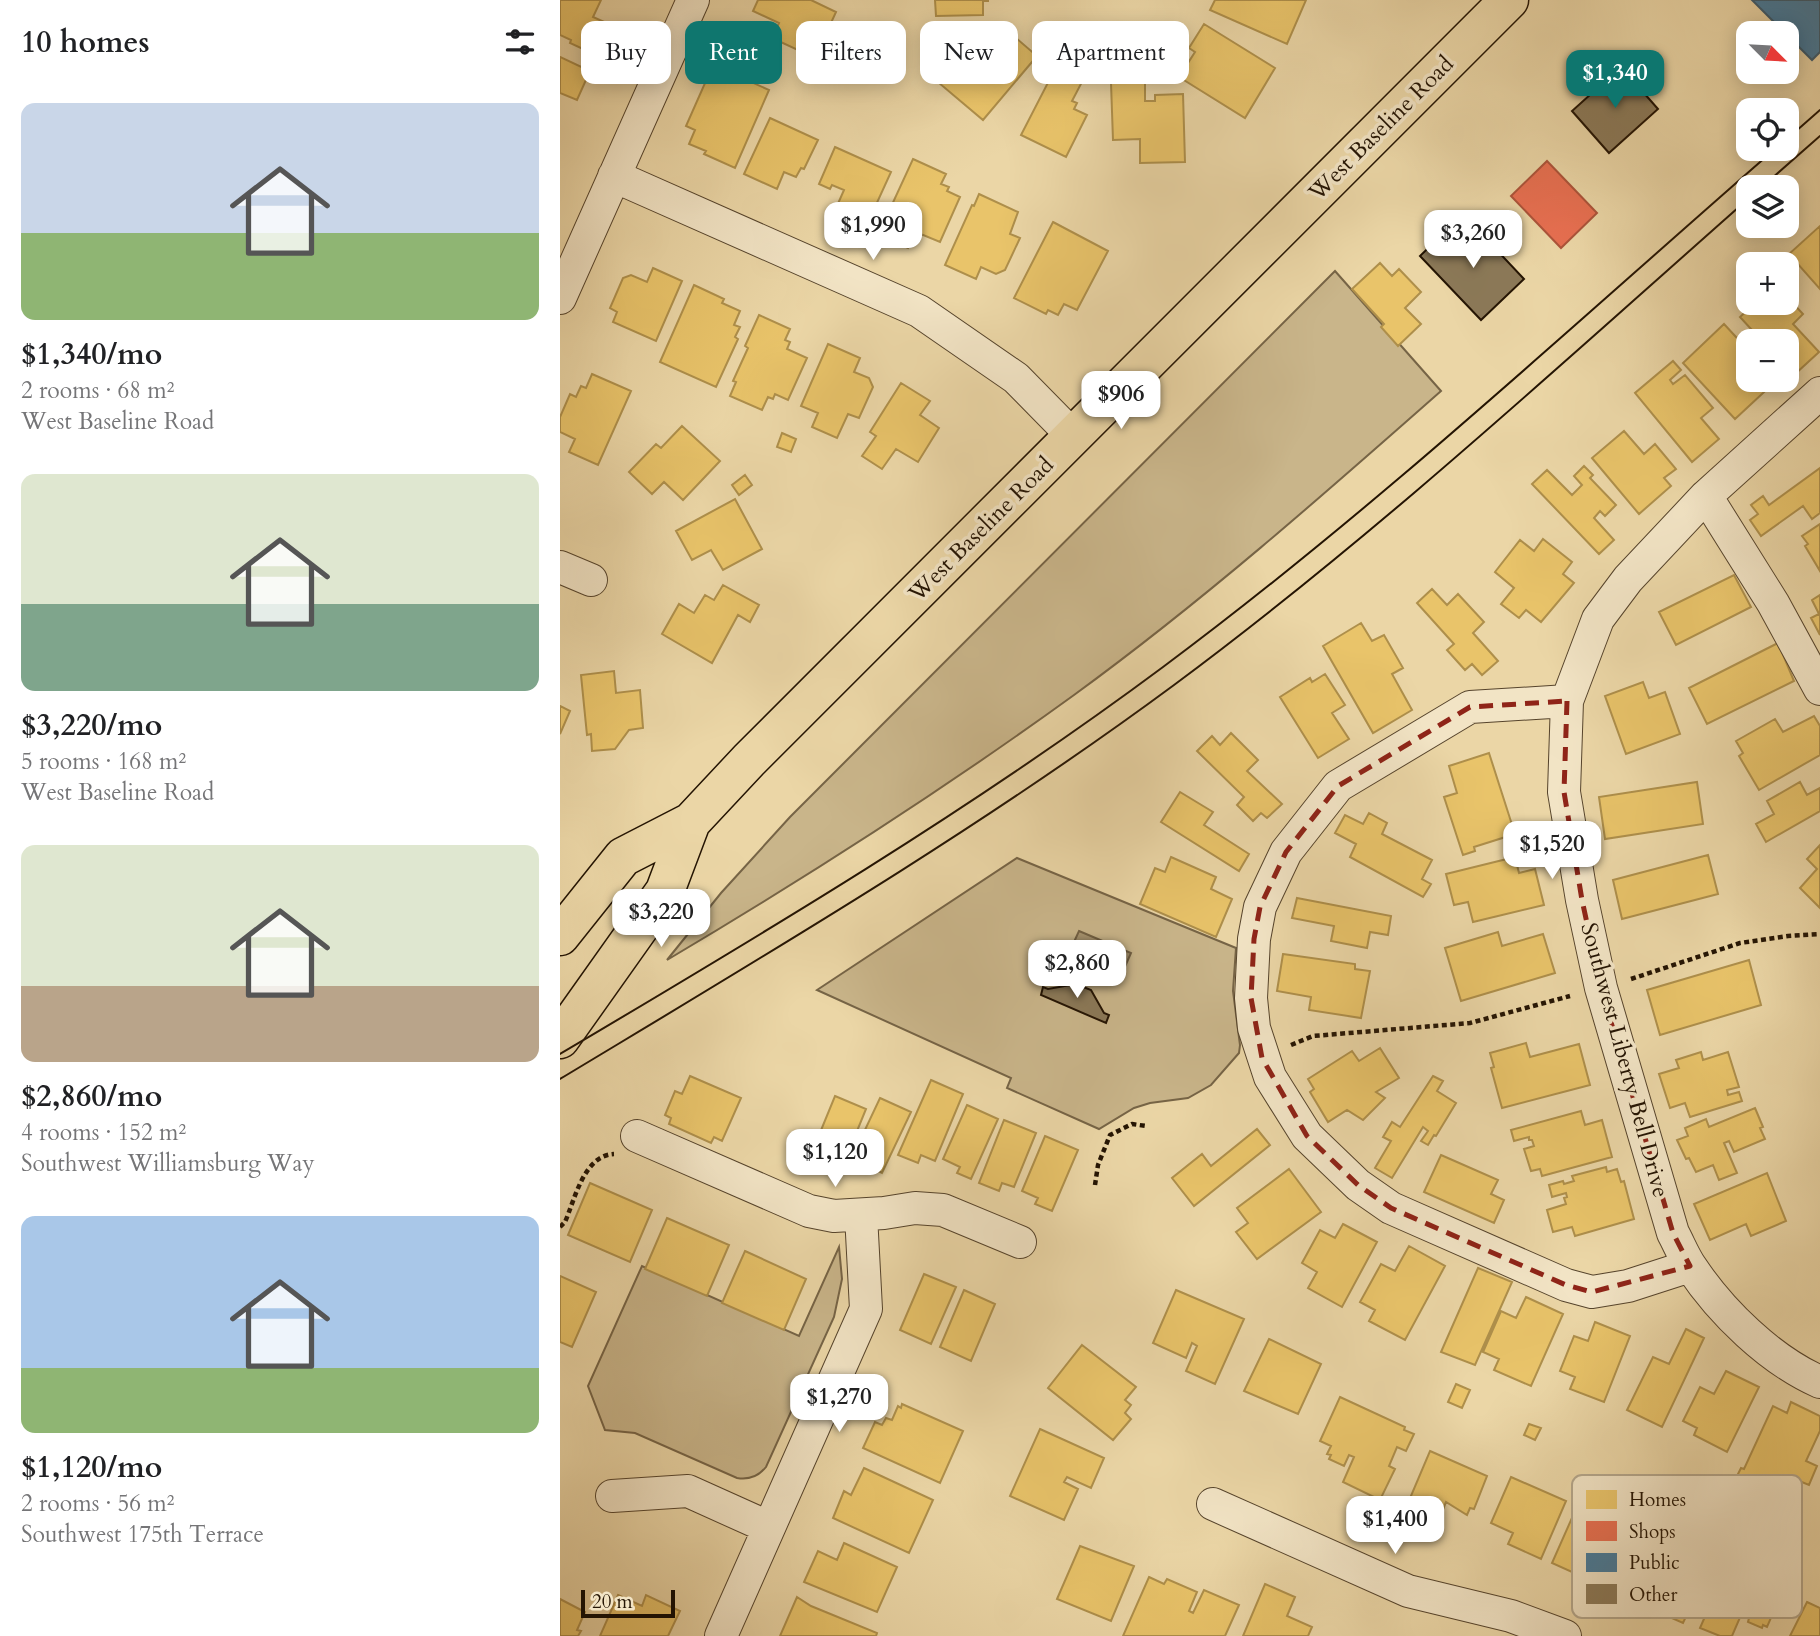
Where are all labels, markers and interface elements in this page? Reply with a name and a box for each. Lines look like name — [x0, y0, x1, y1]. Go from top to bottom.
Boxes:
chip: Buy — [581, 21, 671, 84]
chip: Rent — [685, 21, 782, 84]
chip: Filters — [796, 21, 906, 84]
chip: New — [920, 21, 1018, 84]
chip: Apartment — [1032, 21, 1189, 84]
north arrow — [1736, 21, 1799, 84]
map controls — [1736, 21, 1799, 392]
text: 10 homes — [21, 22, 150, 63]
icon: filters — [501, 23, 539, 61]
street label: West Baseline Road — [1301, 48, 1461, 208]
pin: $1,340 — [1558, 50, 1672, 110]
text: $1,340 — [1582, 57, 1648, 88]
button: locate — [1736, 98, 1799, 161]
icon: home — [217, 148, 343, 274]
button: layers — [1736, 175, 1799, 238]
pin: $1,990 — [816, 202, 930, 262]
text: $1,990 — [840, 209, 906, 240]
pin: $3,260 — [1416, 210, 1530, 270]
text: $3,260 — [1440, 217, 1506, 248]
button: + — [1736, 252, 1799, 315]
button: − — [1736, 329, 1799, 392]
text: $1,340/mo — [21, 334, 162, 375]
pin: $906 — [1080, 372, 1162, 431]
text: 2 rooms · 68 m² — [21, 375, 174, 406]
text: $906 — [1097, 378, 1145, 409]
text: West Baseline Road — [21, 406, 214, 437]
street label: West Baseline Road — [901, 449, 1061, 609]
icon: home — [217, 519, 343, 645]
text: $3,220/mo — [21, 705, 162, 746]
text: 5 rooms · 168 m² — [21, 746, 186, 777]
text: West Baseline Road — [21, 777, 214, 808]
pin: $1,520 — [1495, 822, 1609, 881]
text: $1,520 — [1519, 828, 1585, 859]
icon: home — [217, 890, 343, 1016]
pin: $3,220 — [604, 890, 718, 949]
text: $3,220 — [628, 896, 694, 927]
street label: Southwest Liberty Bell Drive — [1573, 919, 1677, 1201]
pin: $2,860 — [1020, 940, 1134, 1000]
text: $2,860 — [1044, 947, 1110, 978]
text: $2,860/mo — [21, 1076, 162, 1117]
text: 4 rooms · 152 m² — [21, 1117, 186, 1148]
pin: $1,120 — [778, 1130, 892, 1189]
text: $1,120 — [802, 1136, 868, 1167]
text: Southwest Williamsburg Way — [21, 1148, 315, 1179]
icon: home — [217, 1261, 343, 1387]
pin: $1,270 — [782, 1374, 896, 1434]
text: $1,270 — [806, 1381, 872, 1412]
text: $1,120/mo — [21, 1447, 162, 1488]
legend — [1572, 1475, 1802, 1618]
text: Homes — [1629, 1487, 1686, 1513]
text: 2 rooms · 56 m² — [21, 1488, 174, 1519]
pin: $1,400 — [1338, 1496, 1452, 1556]
text: $1,400 — [1362, 1503, 1428, 1534]
text: Southwest 175th Terrace — [21, 1519, 264, 1550]
text: Shops — [1629, 1519, 1676, 1545]
text: Public — [1629, 1550, 1680, 1576]
text: Other — [1629, 1582, 1677, 1608]
scale bar — [581, 1587, 676, 1619]
text: 20 m — [592, 1589, 633, 1615]

